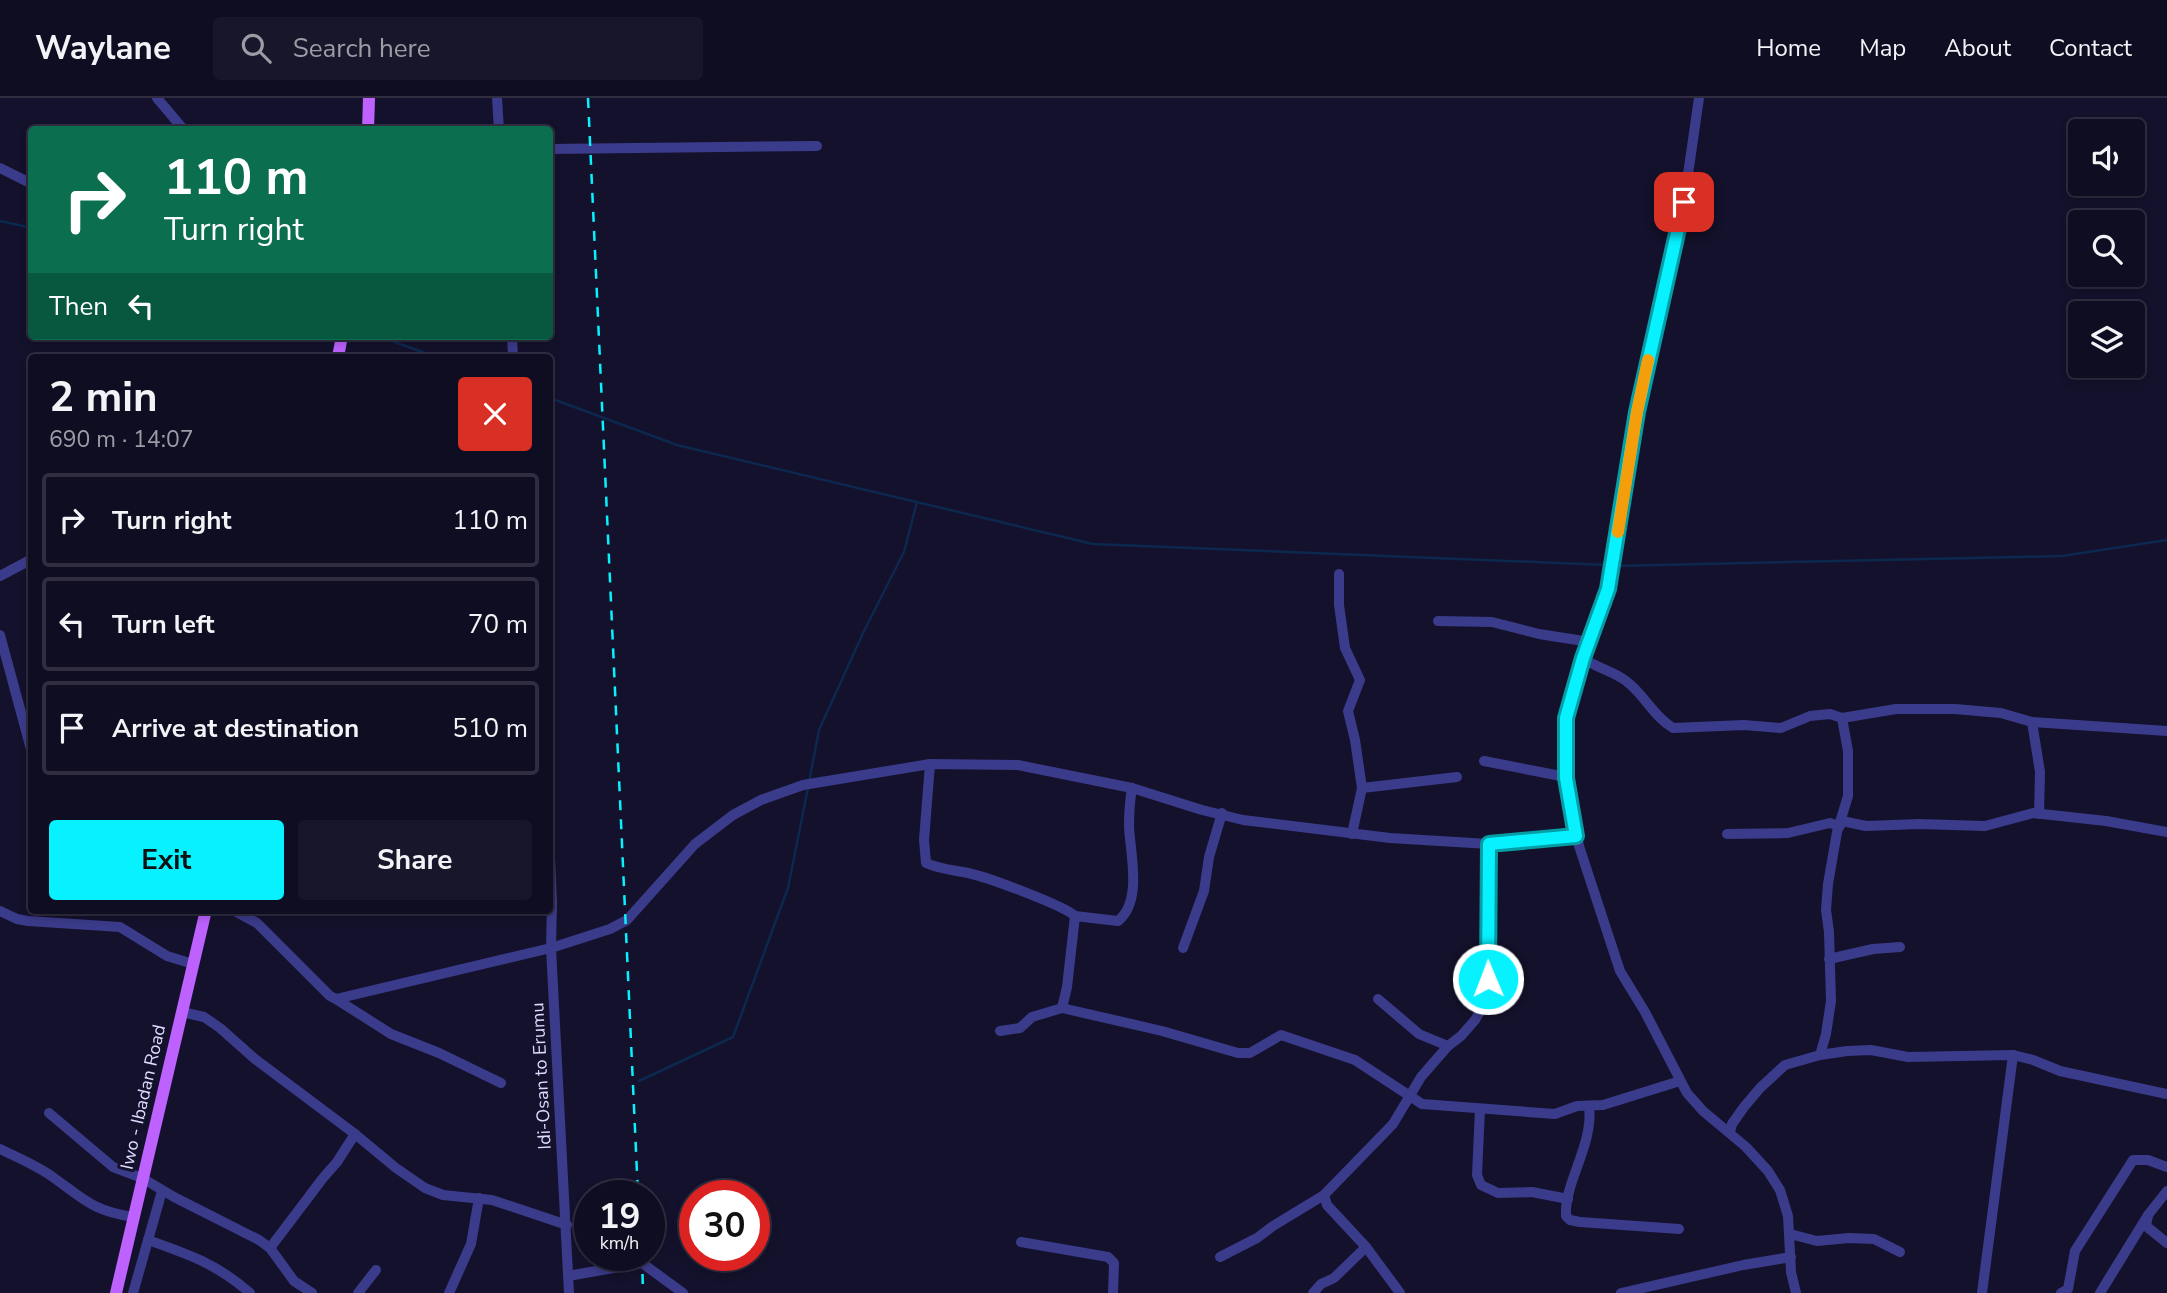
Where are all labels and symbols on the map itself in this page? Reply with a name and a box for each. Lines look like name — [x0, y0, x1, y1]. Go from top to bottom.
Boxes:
pin — [1654, 172, 1714, 232]
position arrow — [1451, 942, 1525, 1016]
street label: Idi-Osan to Erumu — [525, 1002, 557, 1150]
street label: Iwo - Ibadan Road — [115, 1022, 171, 1172]
speed limit sign: 30 — [679, 1180, 770, 1271]

